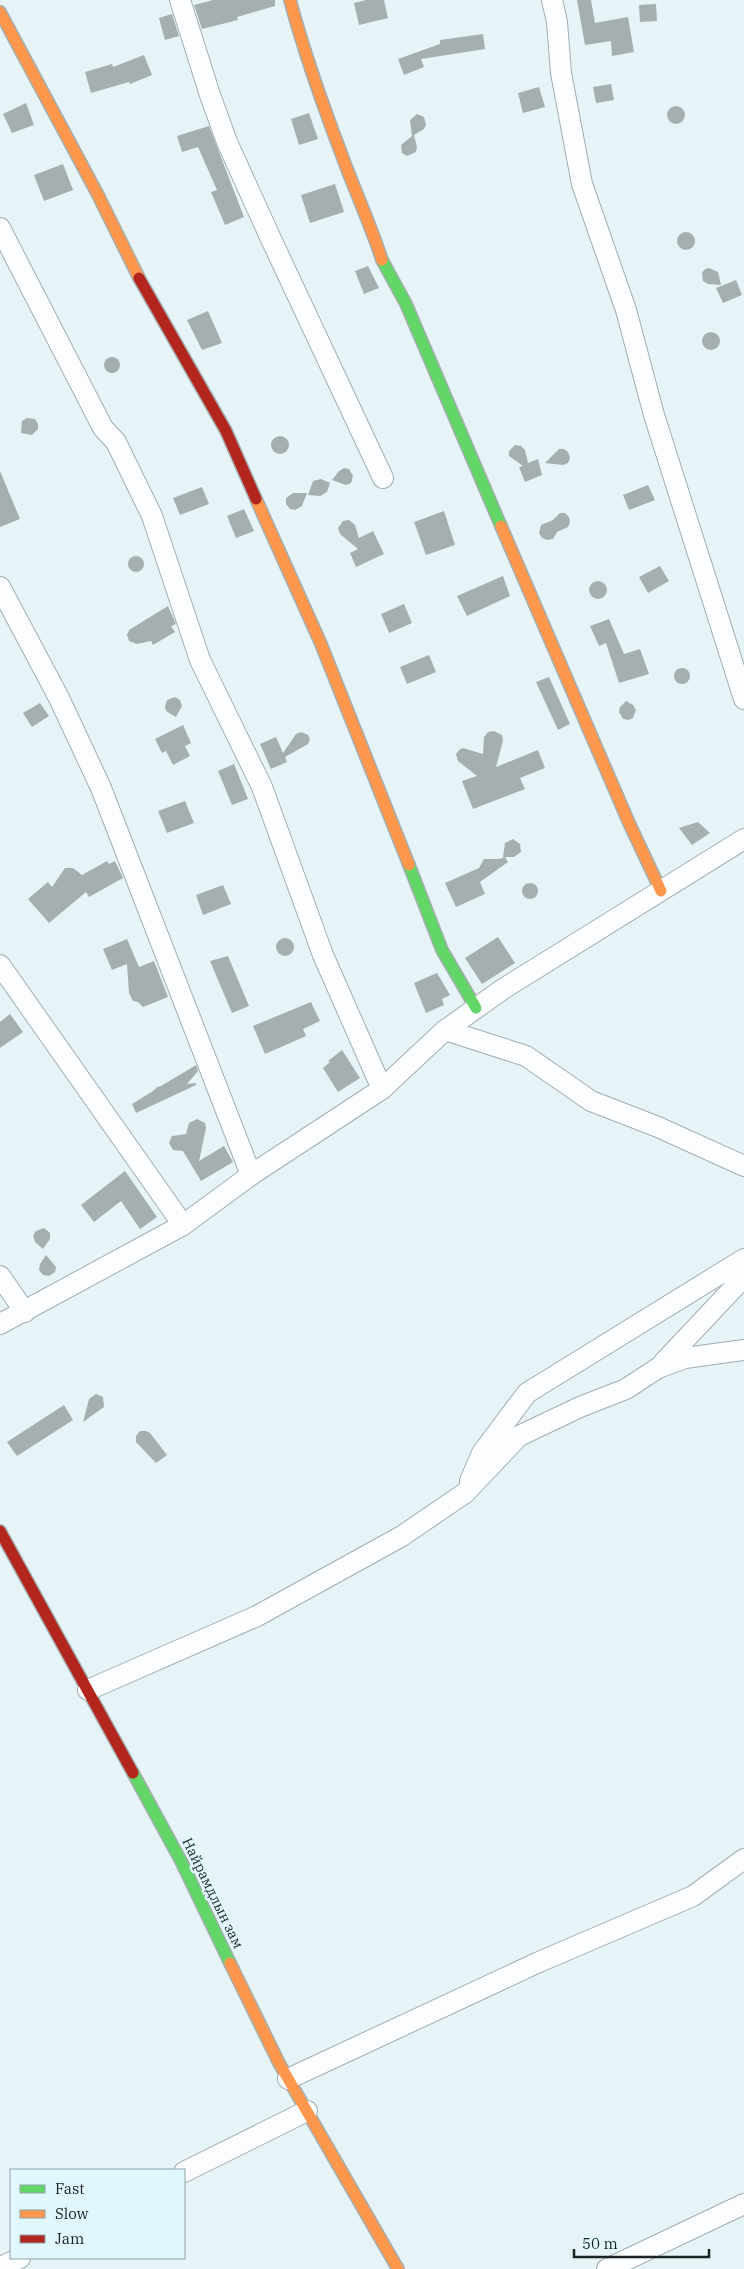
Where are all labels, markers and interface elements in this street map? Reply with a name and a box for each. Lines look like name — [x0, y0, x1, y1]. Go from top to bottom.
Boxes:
street label: Найрамдлын зам — [178, 1835, 248, 1951]
legend — [10, 2169, 185, 2259]
text: Fast — [55, 2179, 85, 2198]
text: Slow — [55, 2204, 89, 2223]
scale bar — [574, 2226, 709, 2258]
text: Jam — [55, 2229, 84, 2248]
text: 50 m — [582, 2234, 618, 2253]

